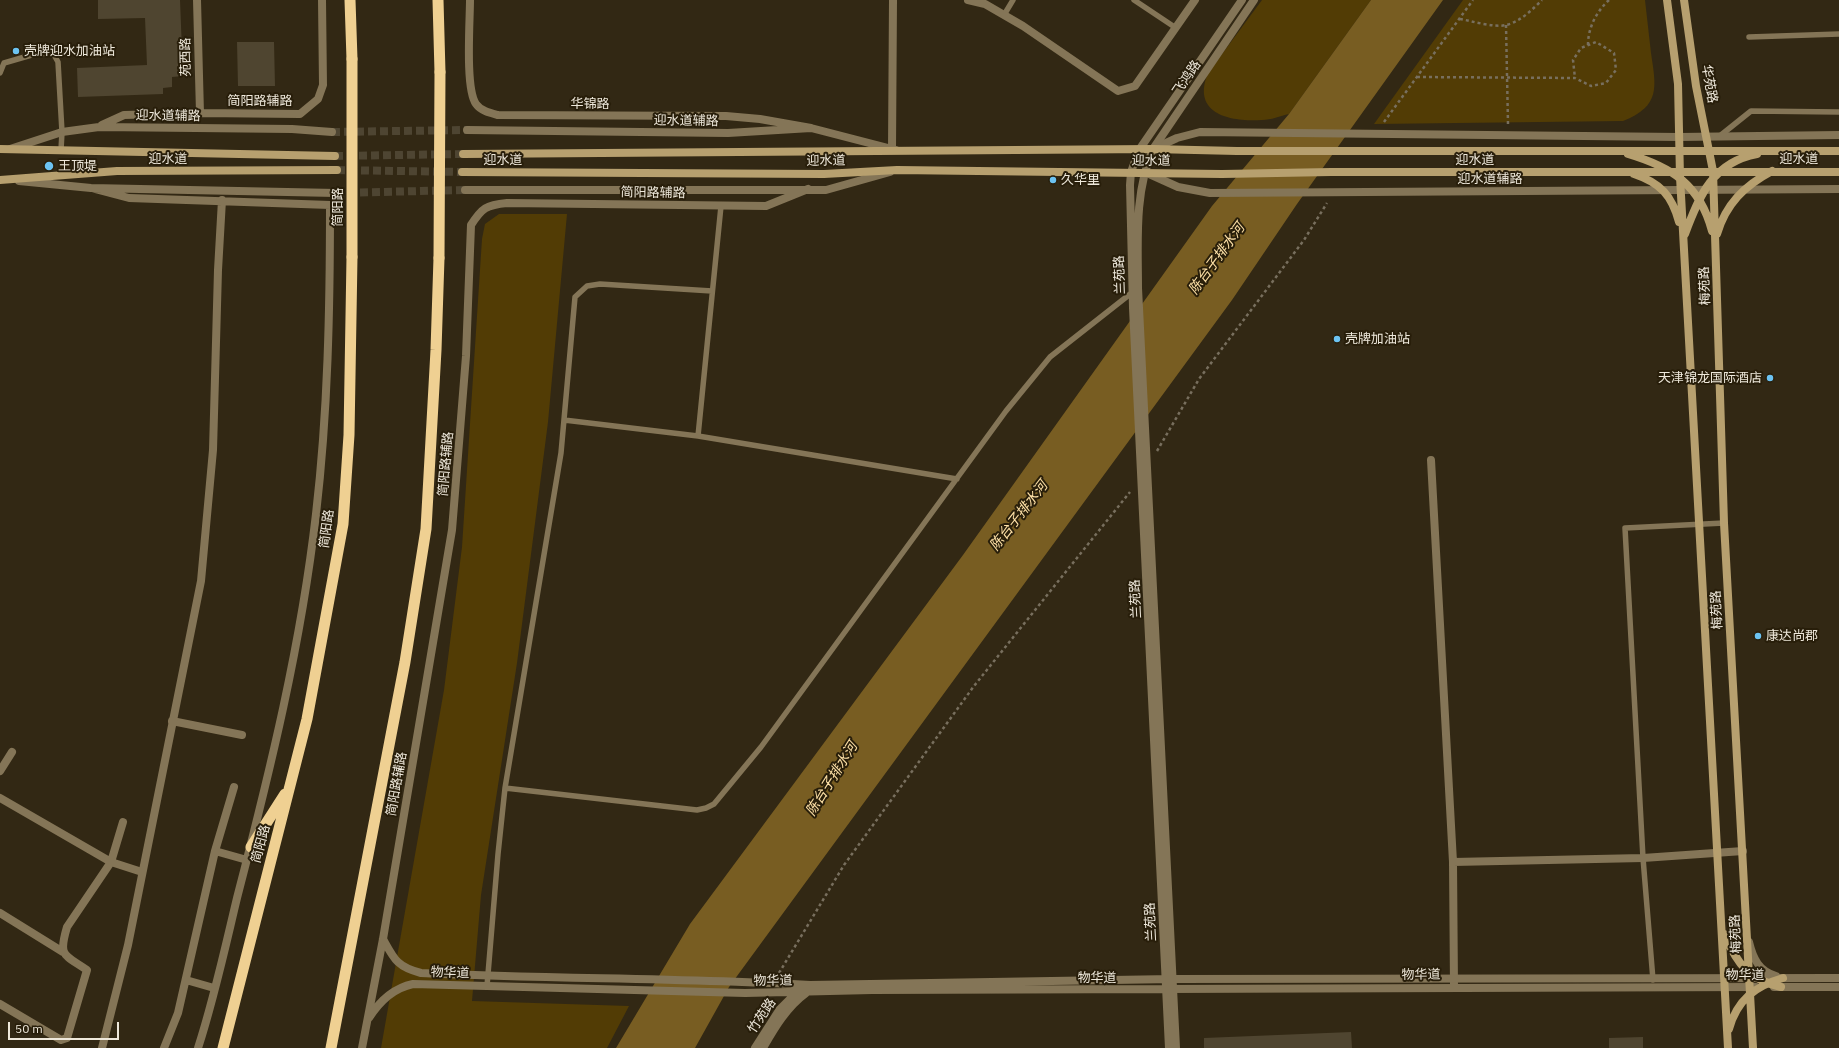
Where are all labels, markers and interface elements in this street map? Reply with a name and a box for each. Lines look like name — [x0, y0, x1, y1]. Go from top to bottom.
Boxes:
street label: 苑西路 — [178, 37, 194, 77]
place label: 壳牌迎水加油站 — [24, 43, 115, 59]
marker: 壳牌迎水加油站 — [11, 46, 21, 56]
street label: 飞鸿路 — [1170, 57, 1204, 99]
street label: 华苑路 — [1698, 63, 1720, 105]
street label: 简阳路辅路 — [228, 93, 292, 109]
street label: 华锦路 — [571, 96, 609, 112]
street label: 迎水道辅路 — [135, 108, 201, 124]
street label: 迎水道辅路 — [653, 113, 719, 129]
street label: 迎水道 — [149, 151, 187, 167]
street label: 迎水道 — [1780, 151, 1818, 167]
street label: 迎水道 — [484, 152, 522, 168]
street label: 迎水道 — [1456, 152, 1494, 168]
street label: 迎水道 — [806, 153, 846, 169]
street label: 迎水道 — [1131, 153, 1171, 169]
place label: 王顶堤 — [58, 158, 97, 174]
marker: 王顶堤 — [43, 160, 55, 172]
street label: 迎水道辅路 — [1458, 171, 1522, 187]
place label: 久华里 — [1061, 172, 1100, 188]
marker: 久华里 — [1048, 175, 1058, 185]
street label: 简阳路辅路 — [620, 185, 686, 201]
street label: 简阳路 — [330, 188, 346, 226]
water label: 陈台子排水河 — [1186, 220, 1248, 298]
street label: 兰苑路 — [1112, 255, 1128, 295]
street label: 梅苑路 — [1697, 266, 1713, 306]
place label: 壳牌加油站 — [1345, 331, 1410, 347]
marker: 壳牌加油站 — [1332, 334, 1342, 344]
place label: 天津锦龙国际酒店 — [1658, 370, 1762, 386]
marker: 天津锦龙国际酒店 — [1765, 373, 1775, 383]
street label: 简阳路辅路 — [435, 431, 457, 497]
water label: 陈台子排水河 — [987, 478, 1051, 554]
street label: 简阳路 — [317, 509, 337, 549]
street label: 兰苑路 — [1127, 579, 1145, 619]
street label: 梅苑路 — [1708, 590, 1726, 630]
place label: 康达尚郡 — [1766, 628, 1818, 644]
marker: 康达尚郡 — [1753, 631, 1763, 641]
water label: 陈台子排水河 — [803, 739, 861, 819]
street label: 简阳路辅路 — [384, 751, 410, 817]
street label: 简阳路 — [248, 823, 274, 865]
street label: 兰苑路 — [1142, 902, 1160, 942]
street label: 梅苑路 — [1727, 914, 1745, 954]
street label: 物华道 — [430, 965, 470, 981]
street label: 物华道 — [1401, 967, 1441, 983]
street label: 物华道 — [1726, 967, 1764, 983]
street label: 物华道 — [1078, 970, 1116, 986]
street label: 物华道 — [753, 973, 793, 989]
street label: 竹苑路 — [745, 995, 779, 1037]
scale bar — [10, 1014, 121, 1040]
text: 50 m — [15, 1021, 43, 1036]

